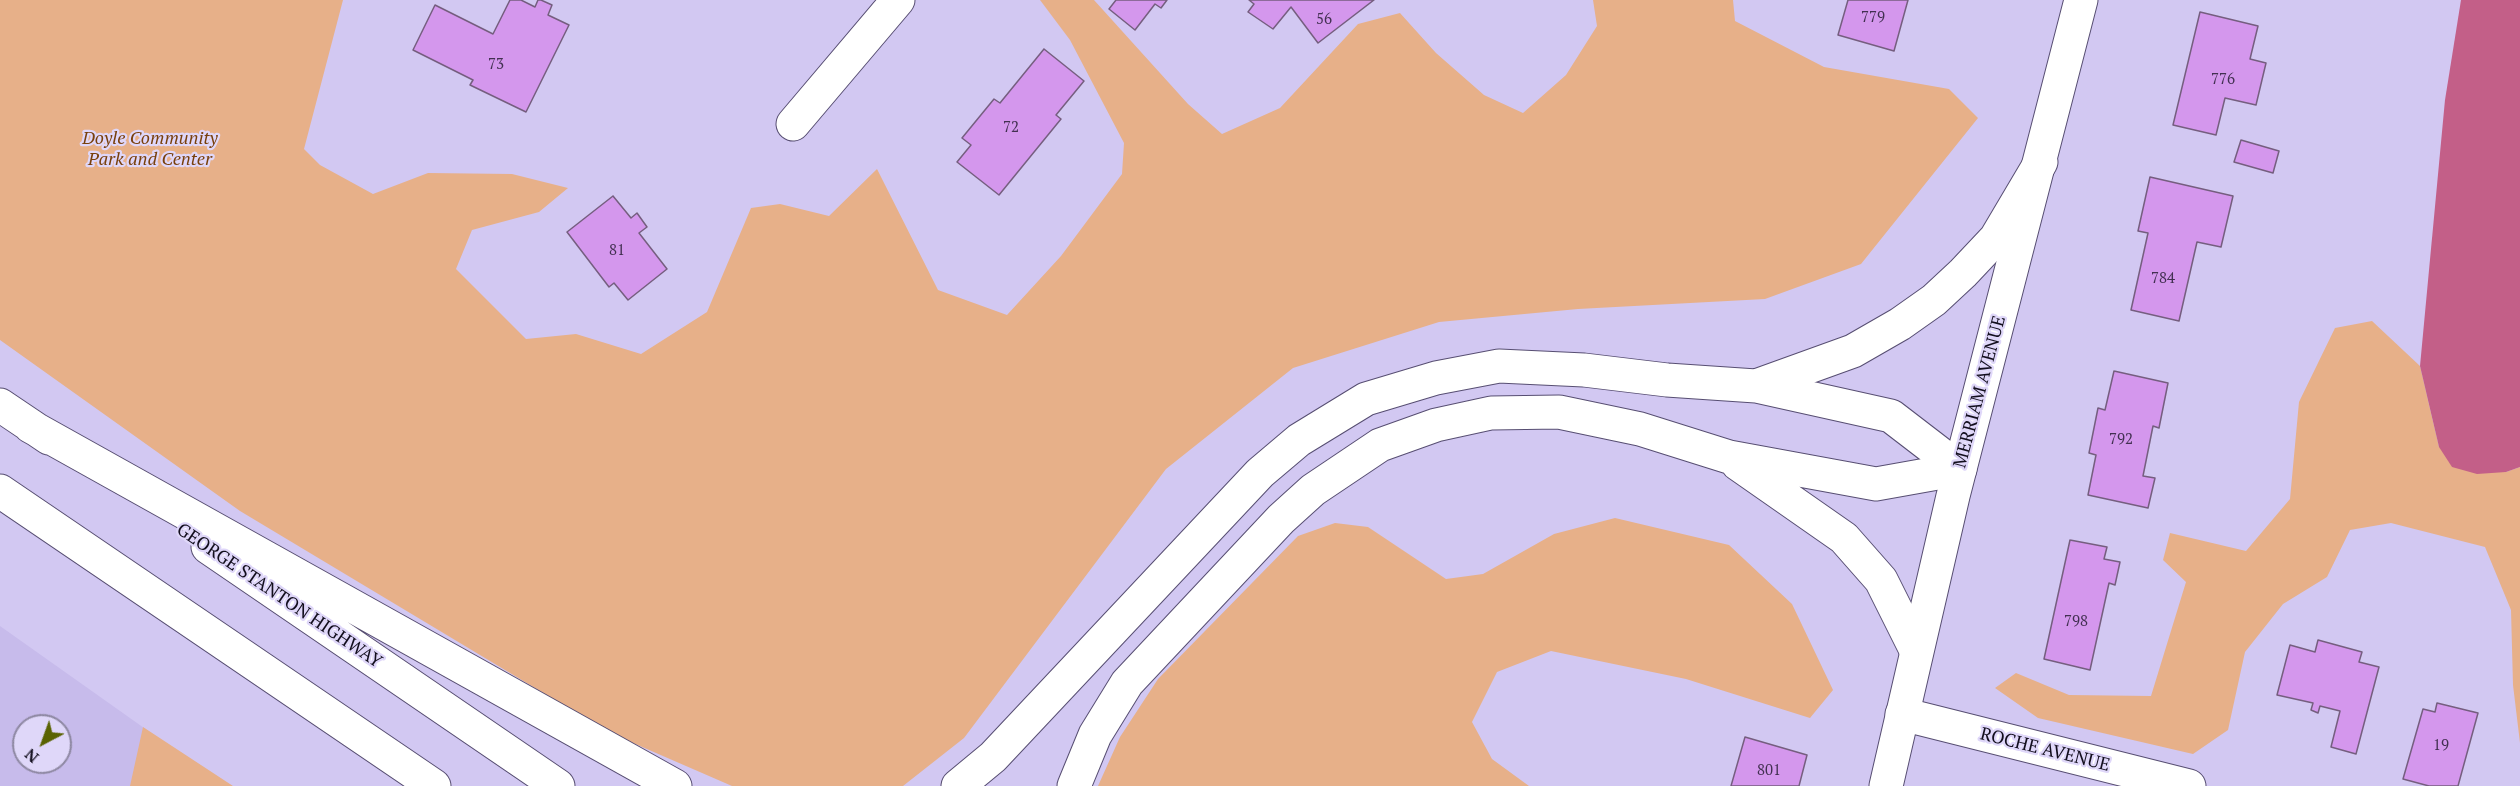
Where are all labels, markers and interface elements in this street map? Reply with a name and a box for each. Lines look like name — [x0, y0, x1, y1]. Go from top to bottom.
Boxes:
house number: 779 — [1861, 9, 1885, 27]
house number: 56 — [1316, 11, 1332, 29]
house number: 73 — [488, 56, 504, 74]
house number: 776 — [2211, 71, 2235, 89]
house number: 72 — [1003, 119, 1019, 137]
park label: Doyle Community Park and Center — [82, 128, 218, 170]
house number: 81 — [609, 242, 625, 260]
house number: 784 — [2151, 270, 2175, 288]
street label: MERRIAM AVENUE — [1949, 314, 2011, 470]
house number: 792 — [2109, 431, 2133, 449]
street label: GEORGE STANTON HIGHWAY — [172, 519, 386, 673]
house number: 798 — [2064, 613, 2088, 631]
north arrow — [12, 714, 72, 774]
street label: ROCHE AVENUE — [1978, 723, 2112, 777]
house number: 19 — [2433, 737, 2449, 755]
text: N — [20, 744, 43, 768]
house number: 801 — [1757, 762, 1781, 780]

